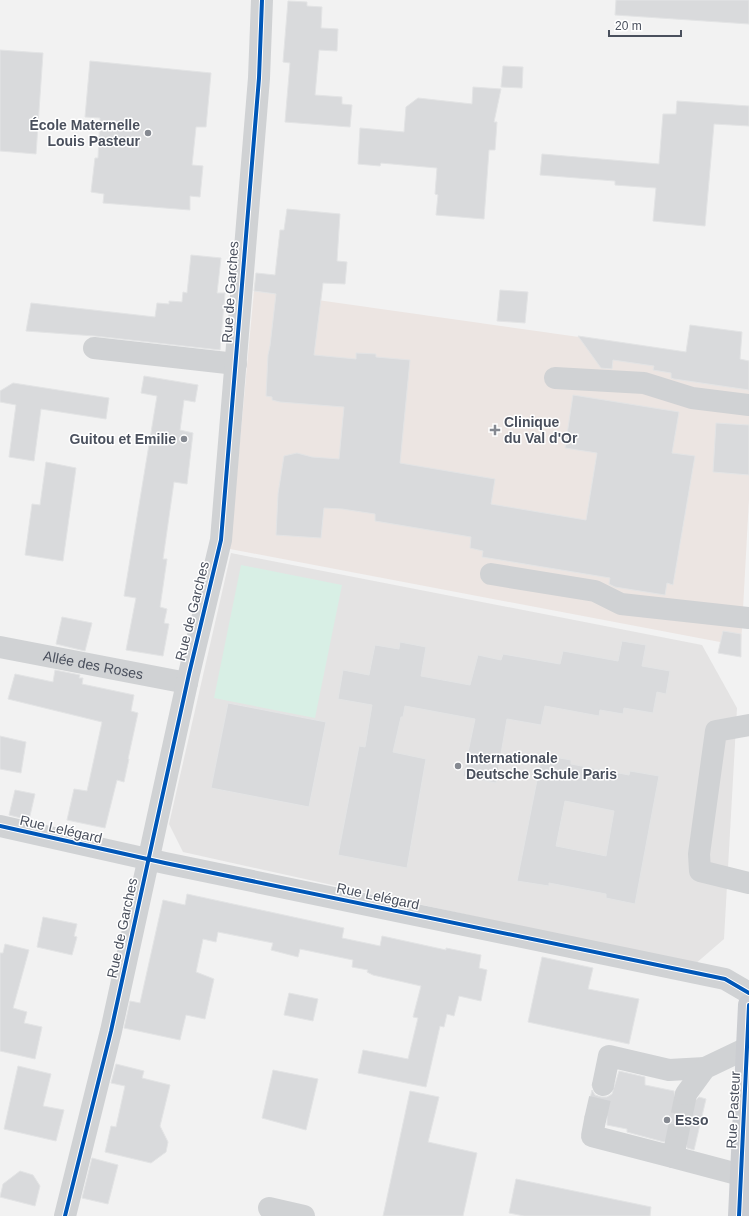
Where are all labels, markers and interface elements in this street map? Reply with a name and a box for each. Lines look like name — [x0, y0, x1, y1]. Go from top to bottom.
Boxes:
scale bar — [609, 12, 681, 38]
text: 20 m — [615, 19, 642, 33]
place label: École Maternelle Louis Pasteur — [30, 117, 141, 149]
marker: École Maternelle Louis Pasteur — [143, 128, 153, 138]
street label: Rue de Garches — [218, 241, 242, 343]
place label: Clinique du Val d'Or — [504, 414, 578, 446]
marker: Clinique du Val d'Or — [489, 424, 501, 436]
place label: Guitou et Emilie — [69, 431, 176, 447]
marker: Guitou et Emilie — [179, 434, 189, 444]
street label: Rue de Garches — [172, 560, 212, 662]
street label: Allée des Roses — [42, 648, 145, 682]
place label: Internationale Deutsche Schule Paris — [466, 750, 617, 782]
marker: Internationale Deutsche Schule Paris — [453, 761, 463, 771]
street label: Rue Lelégard — [18, 812, 104, 846]
street label: Rue de Garches — [104, 876, 140, 980]
street label: Rue Lelégard — [335, 879, 421, 913]
street label: Rue Pasteur — [723, 1070, 743, 1149]
place label: Esso — [675, 1112, 708, 1128]
marker: Esso — [662, 1115, 672, 1125]

